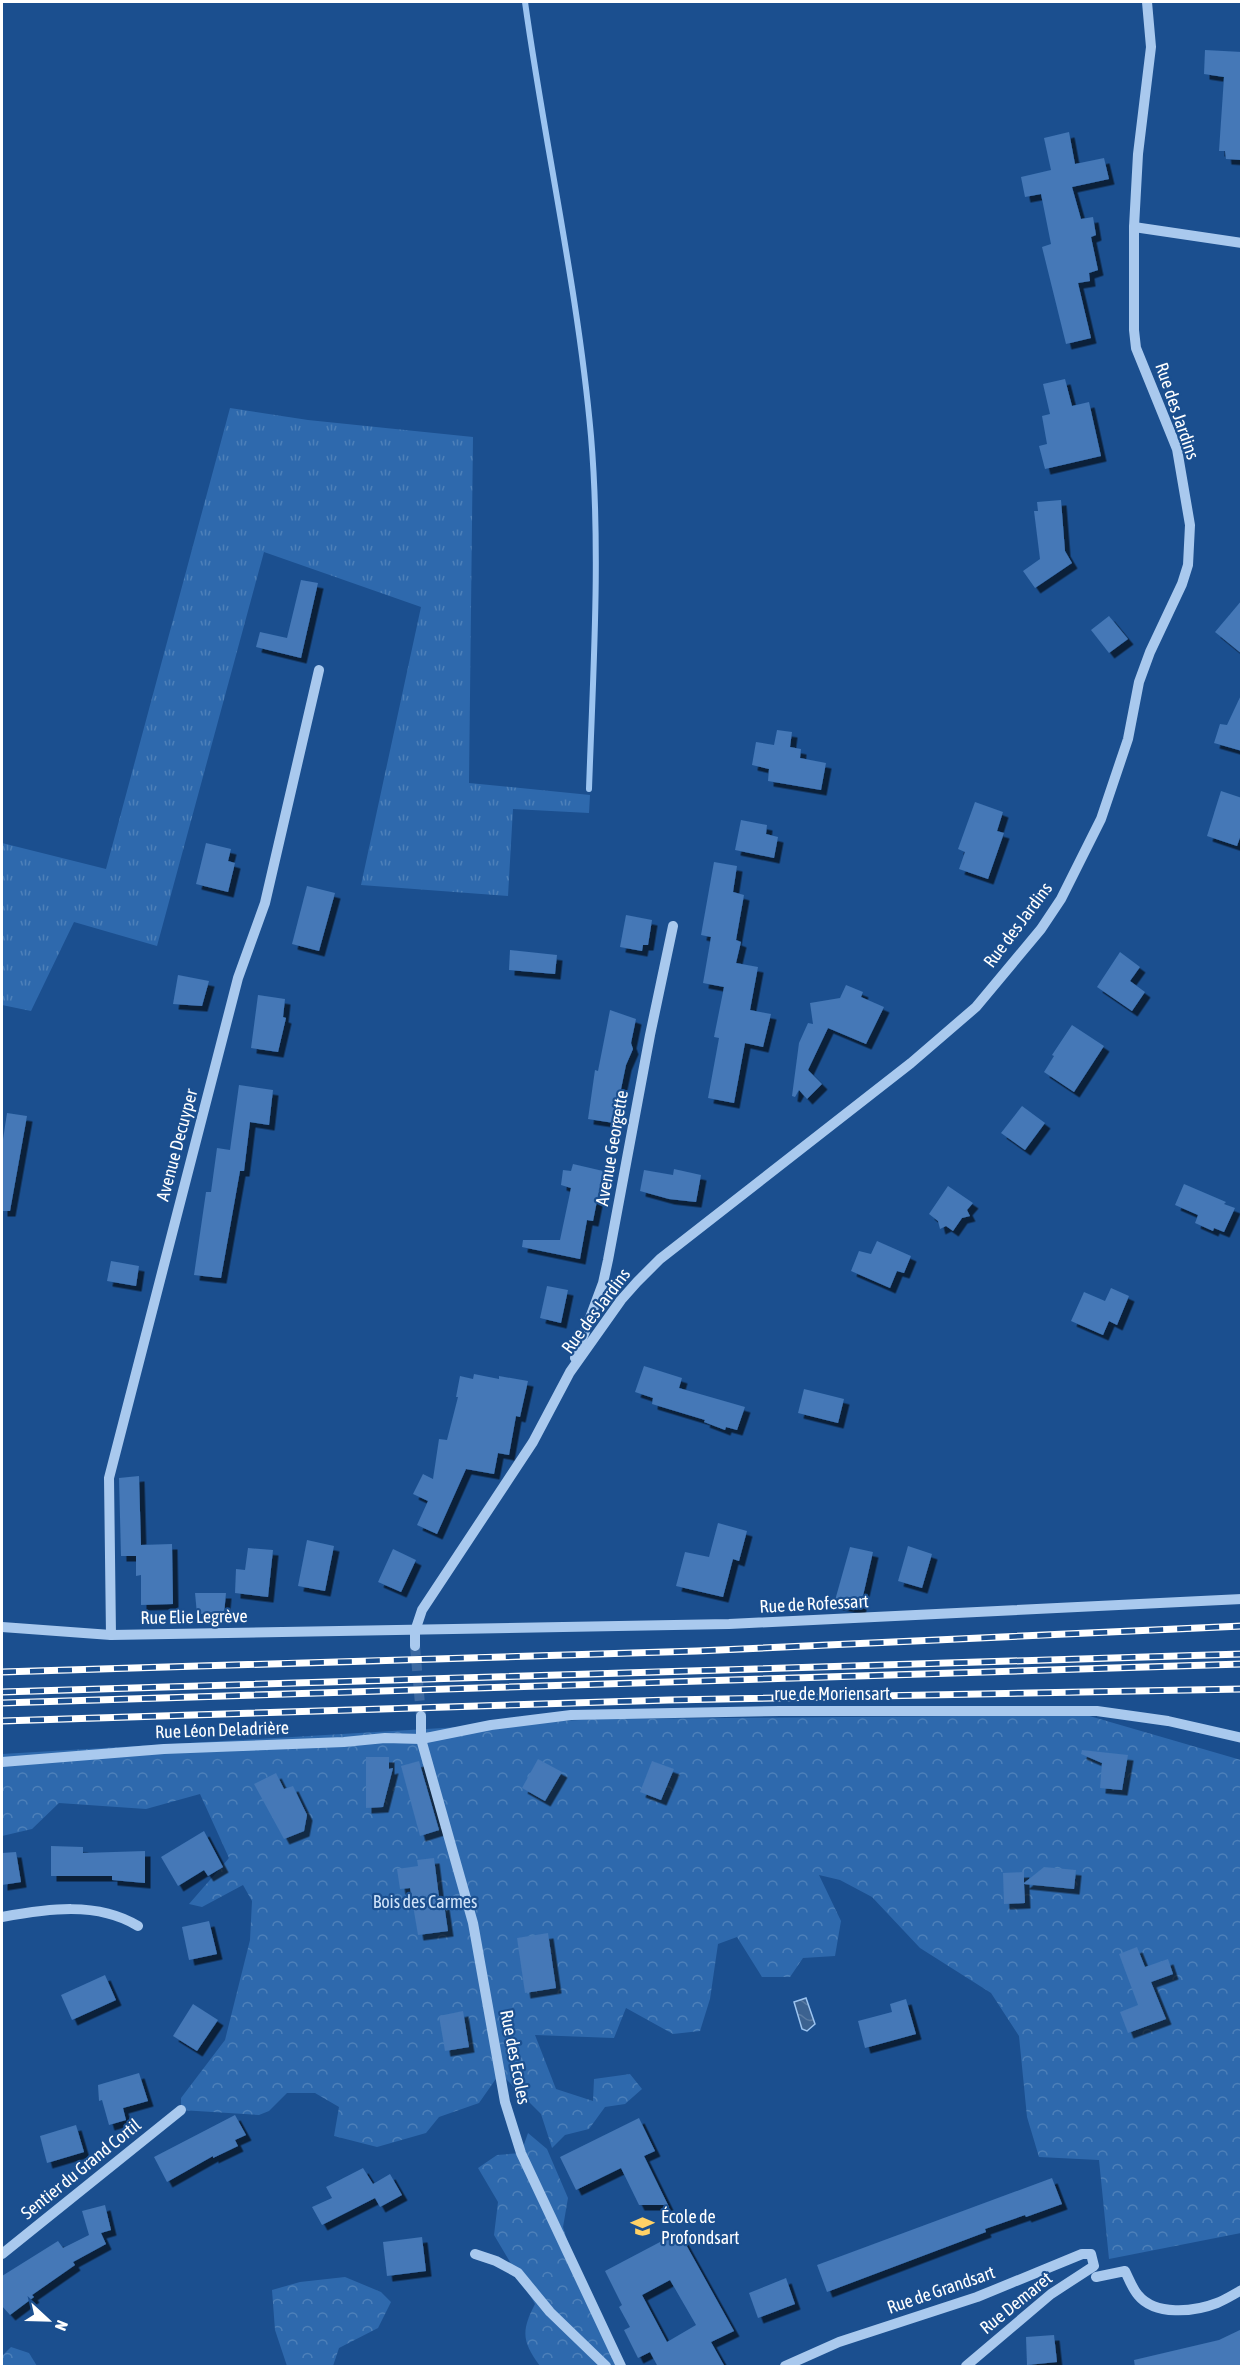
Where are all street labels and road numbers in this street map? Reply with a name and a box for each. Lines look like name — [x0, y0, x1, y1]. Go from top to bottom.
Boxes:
street label: Rue des Jardins — [1151, 360, 1204, 462]
street label: Rue des Jardins — [979, 878, 1056, 971]
street label: Avenue Decuyper — [151, 1086, 202, 1203]
street label: Avenue Georgette — [591, 1088, 632, 1207]
street label: Rue des Jardins — [557, 1264, 634, 1357]
street label: Rue de Rofessart — [759, 1590, 869, 1617]
street label: Rue Elie Legrève — [140, 1605, 248, 1628]
street label: rue de Moriensart — [774, 1683, 890, 1704]
street label: Rue Léon Deladrière — [155, 1717, 289, 1742]
street label: Rue des Ecoles — [496, 2008, 535, 2106]
street label: Sentier du Grand Cortil — [17, 2114, 145, 2223]
street label: Rue de Grandsart — [884, 2261, 998, 2318]
street label: Rue Demaret — [975, 2267, 1056, 2338]

